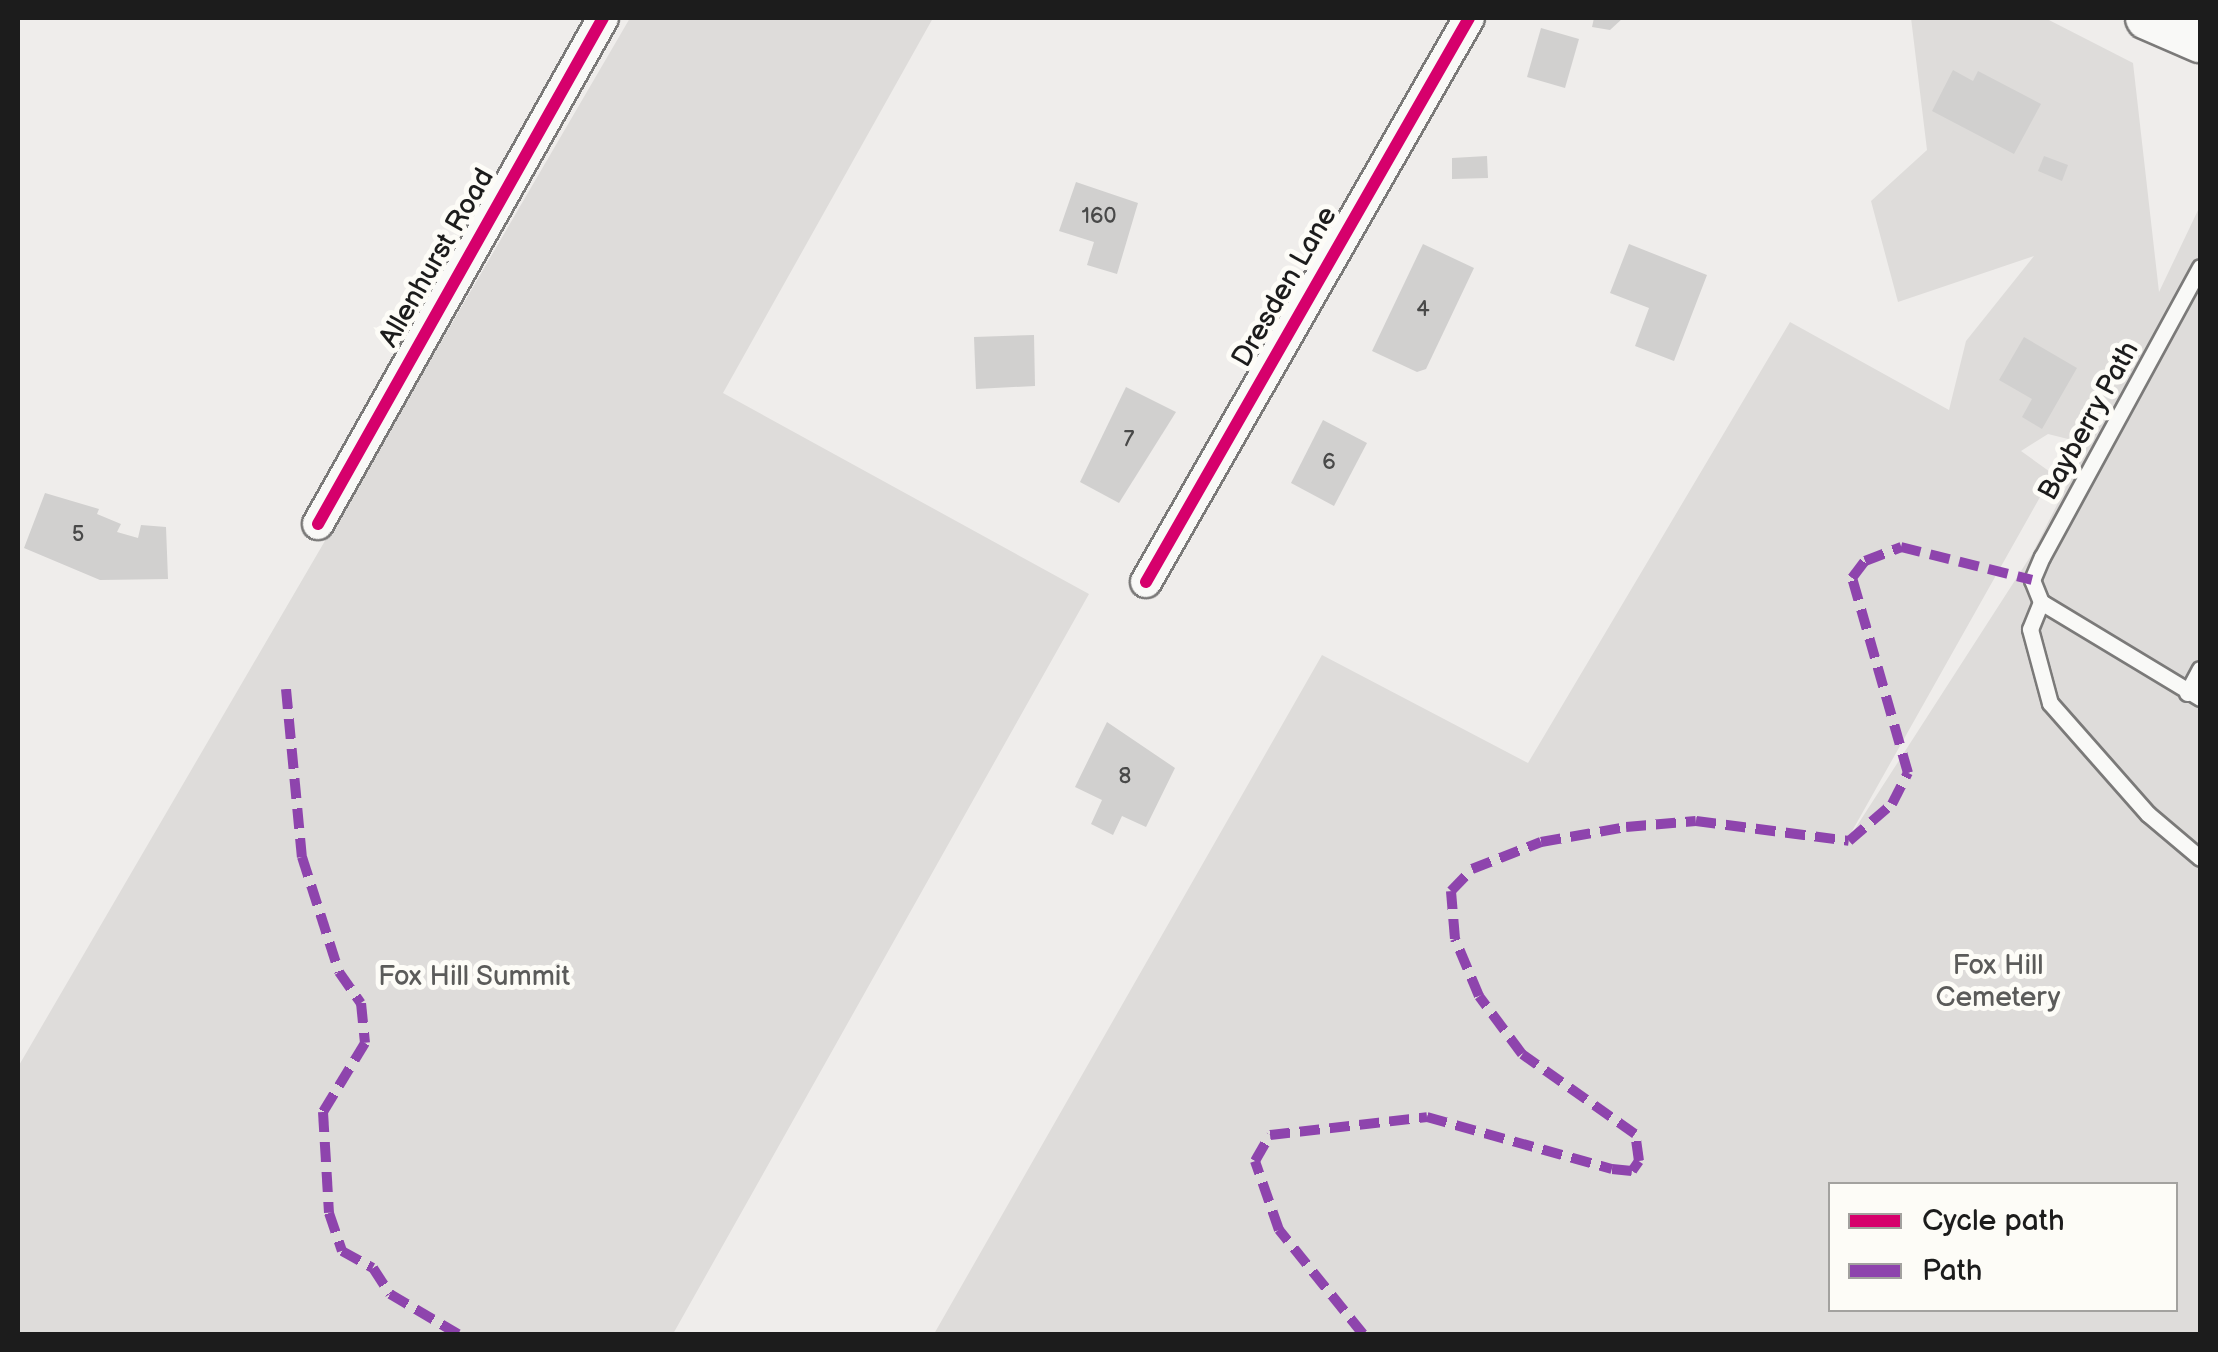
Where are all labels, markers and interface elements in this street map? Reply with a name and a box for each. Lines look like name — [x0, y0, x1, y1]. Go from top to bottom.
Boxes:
street label: Allenhurst Road — [372, 163, 502, 353]
street label: Dresden Lane — [1225, 201, 1345, 373]
house number: 160 — [1082, 204, 1116, 230]
house number: 4 — [1416, 297, 1430, 323]
street label: Bayberry Path — [2031, 335, 2147, 507]
house number: 7 — [1124, 427, 1134, 453]
house number: 6 — [1322, 450, 1336, 476]
house number: 5 — [72, 522, 84, 548]
house number: 8 — [1119, 764, 1131, 790]
park label: Fox Hill Cemetery — [1936, 949, 2060, 1015]
park label: Fox Hill Summit — [378, 960, 570, 994]
legend — [1828, 1182, 2178, 1312]
text: Cycle path — [1922, 1203, 2065, 1239]
text: Path — [1922, 1253, 1982, 1289]

